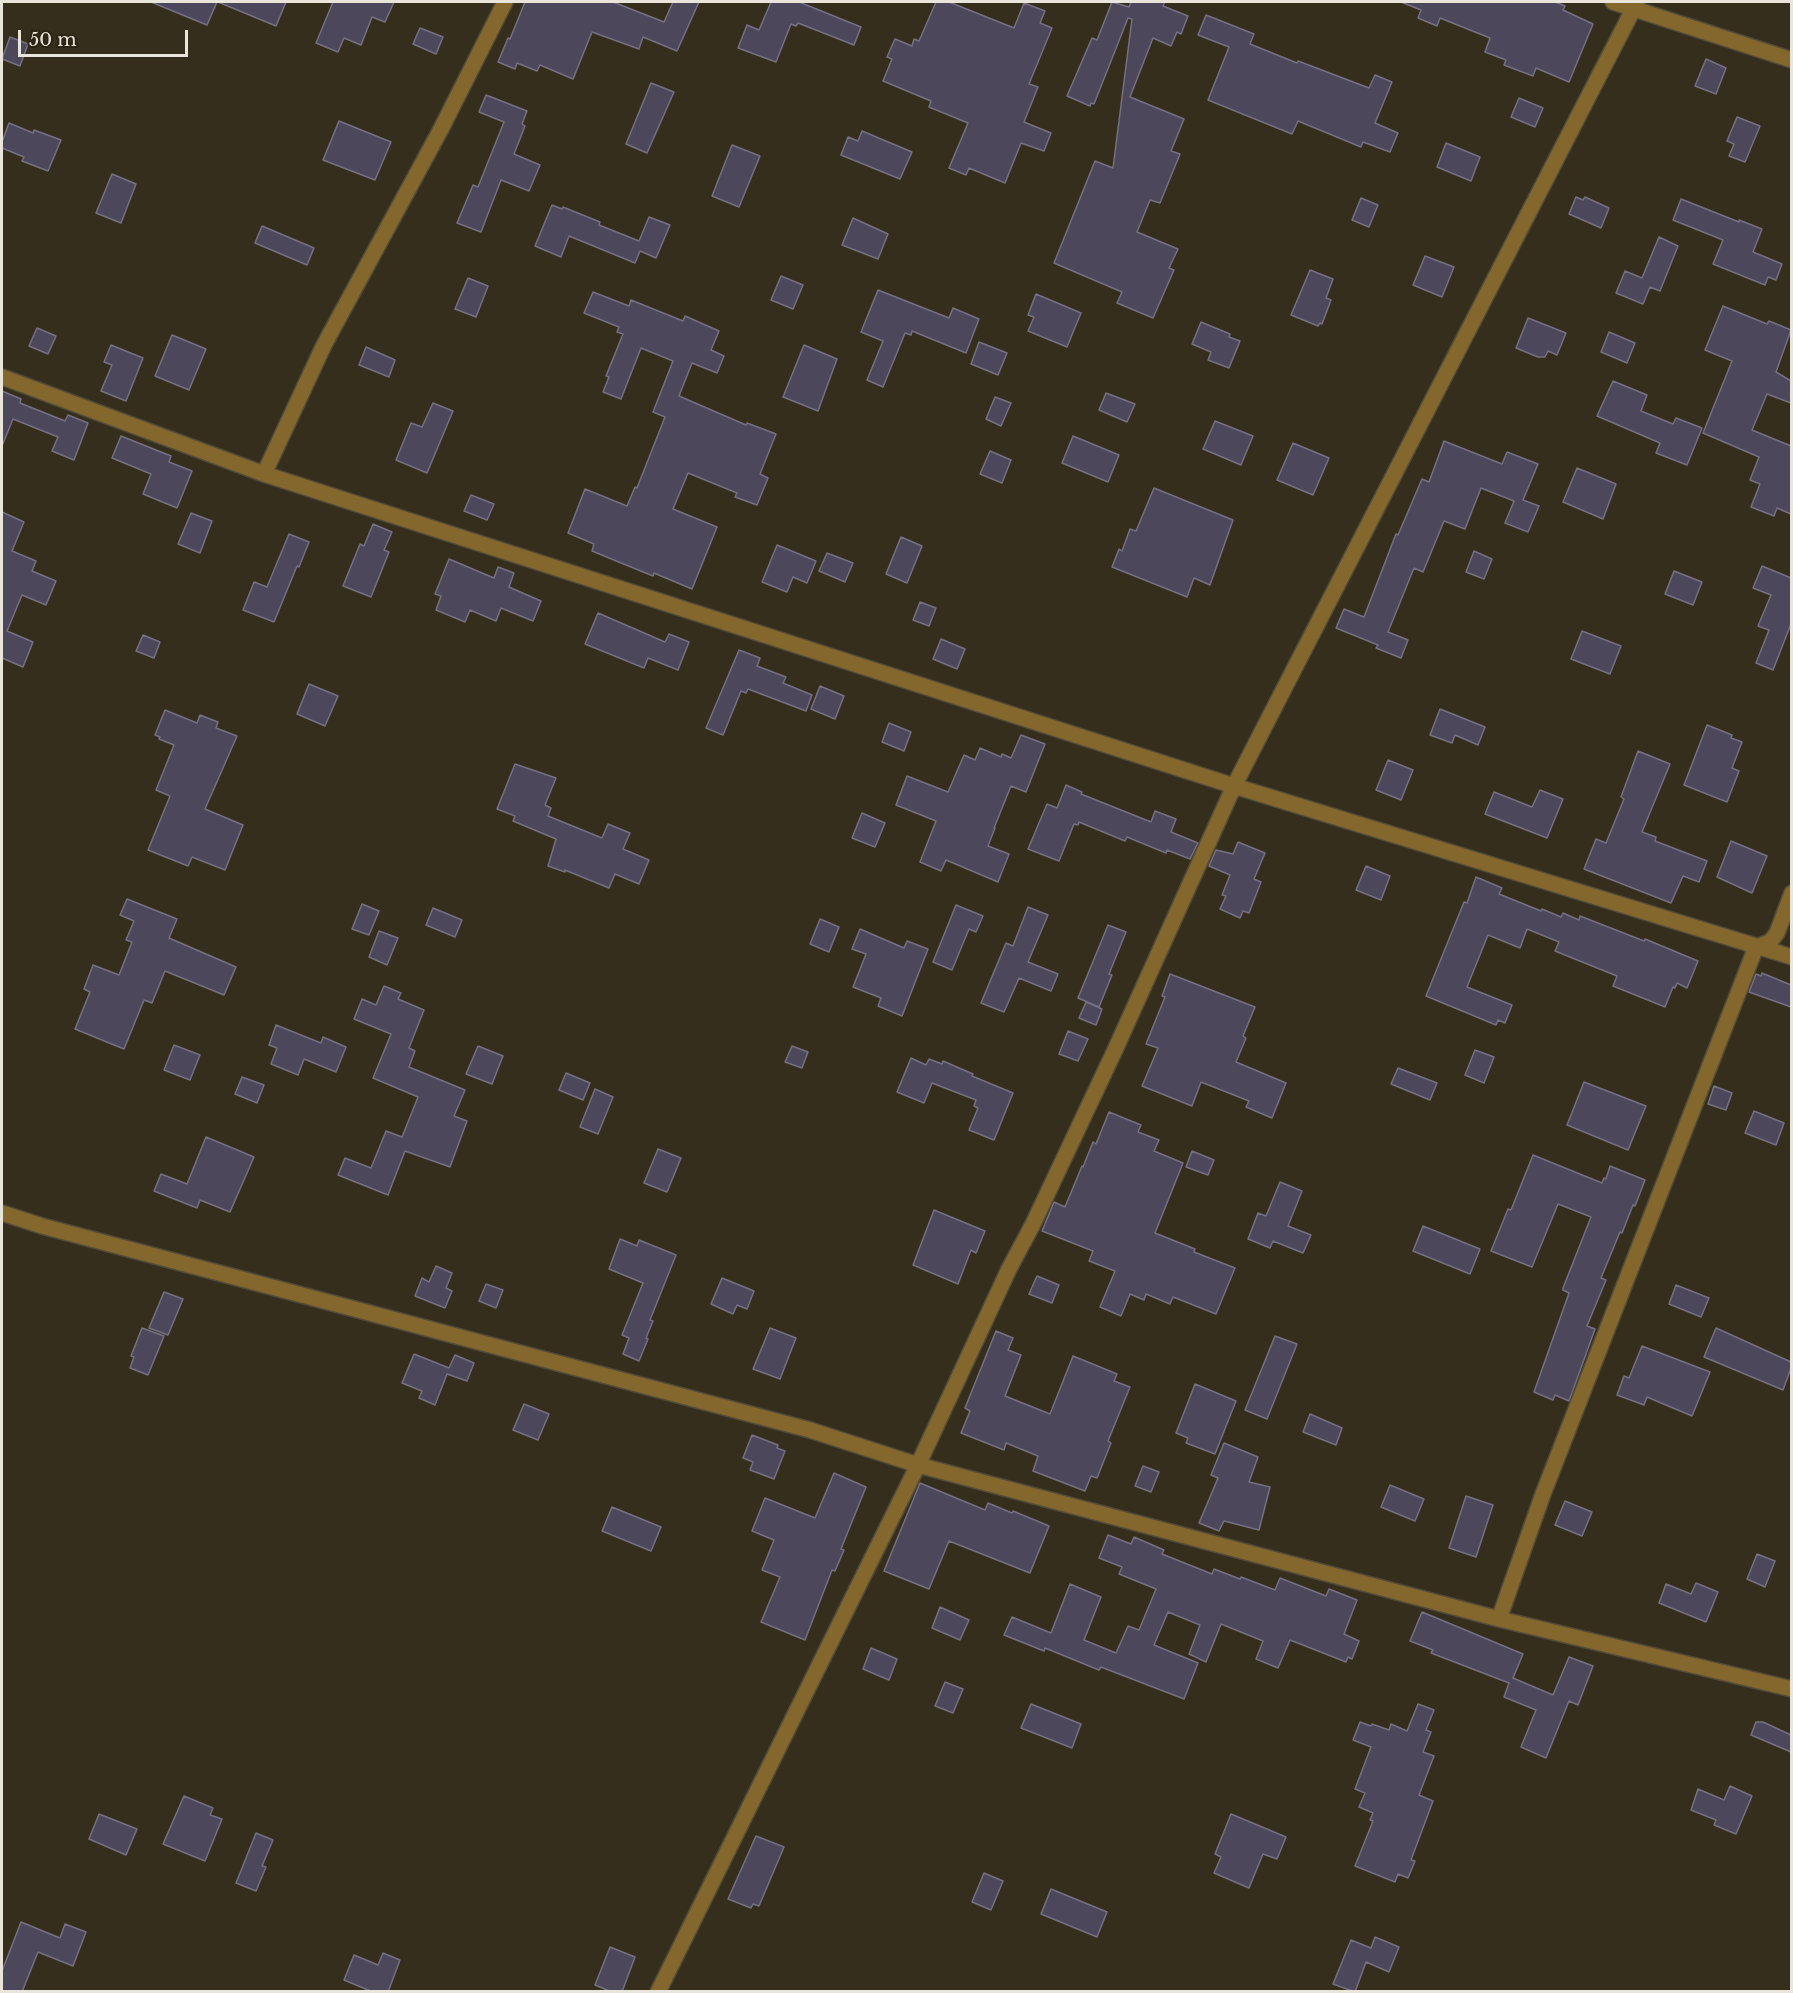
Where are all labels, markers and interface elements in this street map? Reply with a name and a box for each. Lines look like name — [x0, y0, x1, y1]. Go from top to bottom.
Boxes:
scale bar — [21, 18, 190, 56]
text: 50 m — [29, 29, 77, 51]

